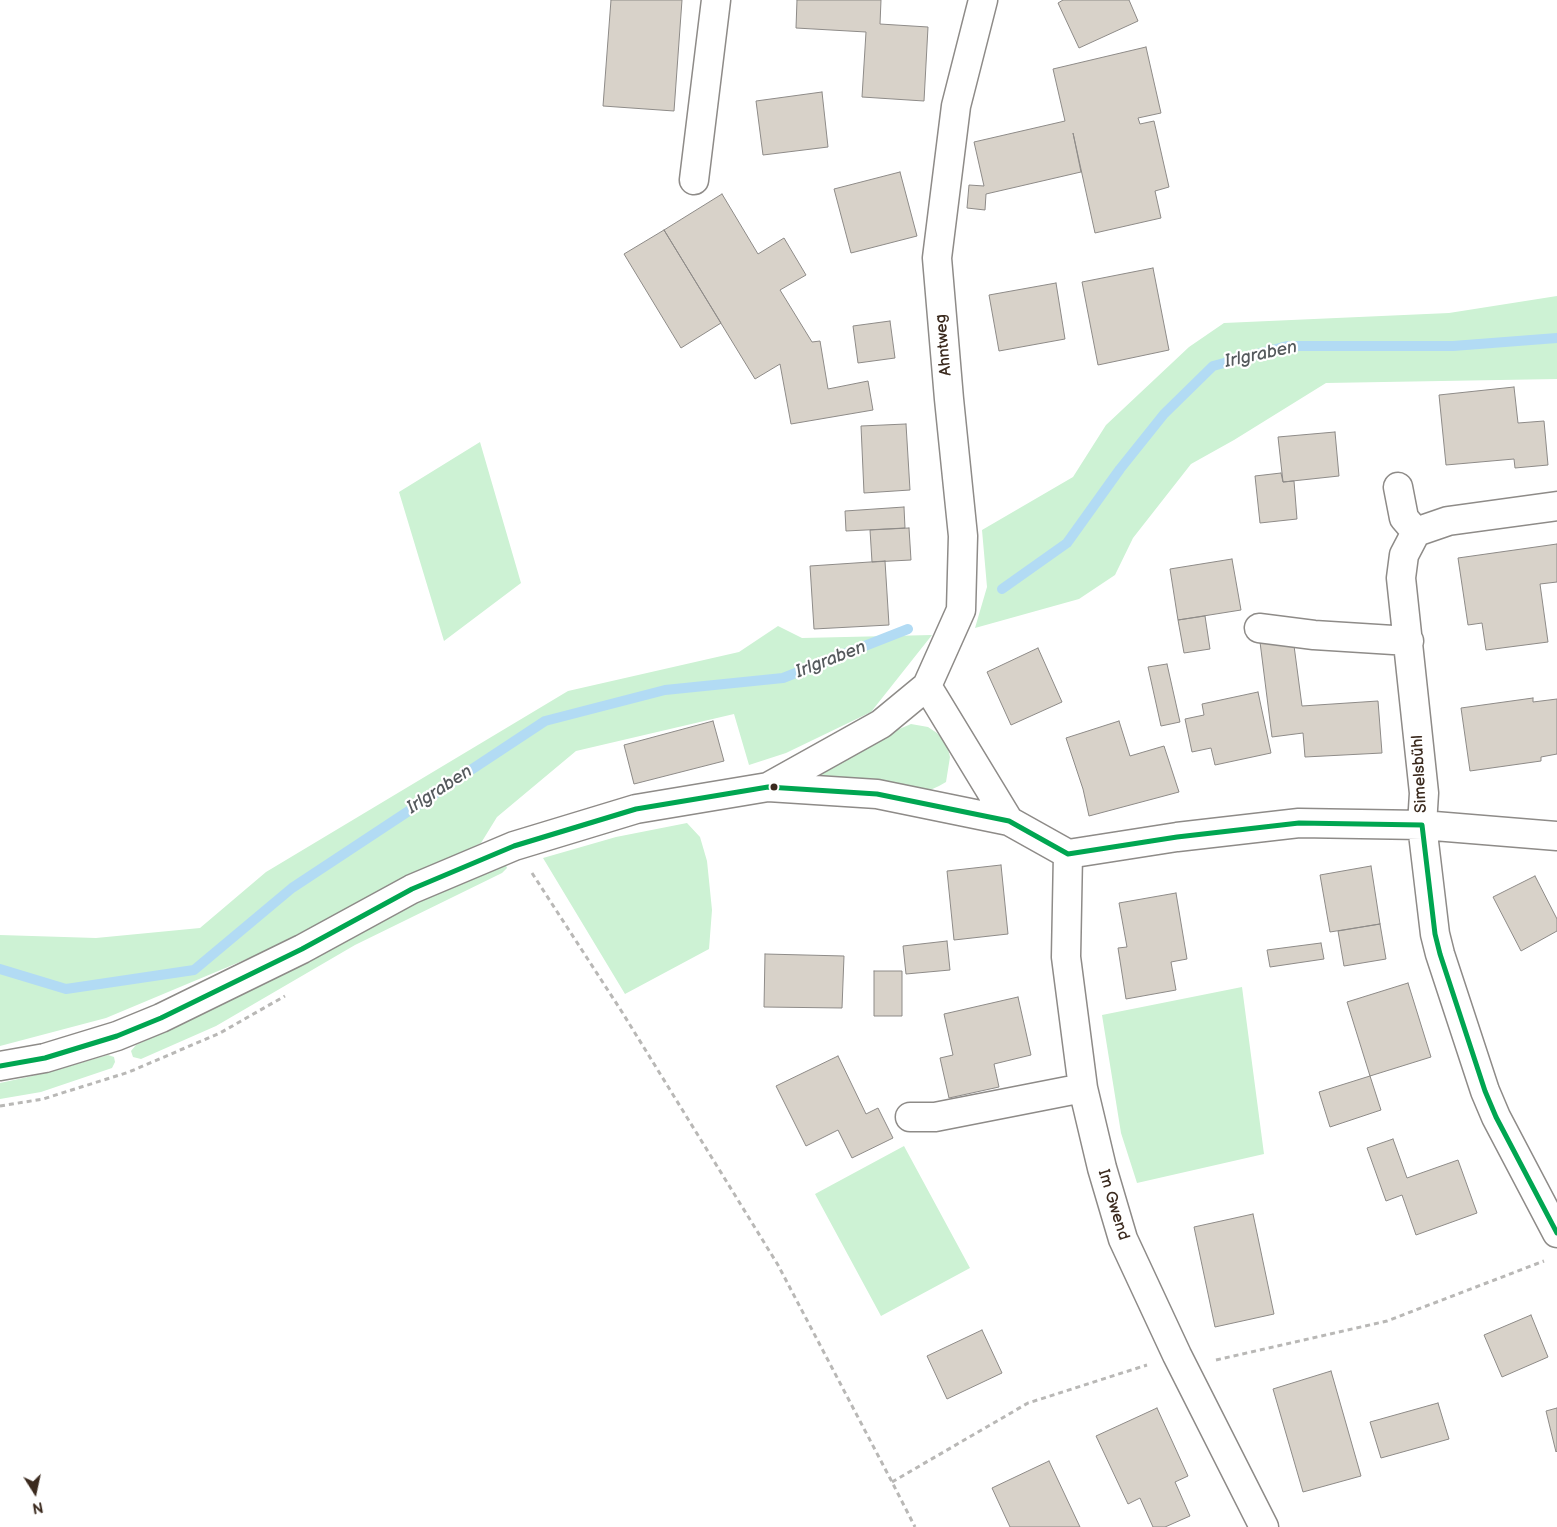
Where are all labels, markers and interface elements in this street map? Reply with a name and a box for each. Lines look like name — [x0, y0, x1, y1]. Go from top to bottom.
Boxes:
street label: Ahntweg — [932, 313, 956, 377]
water label: Irlgraben — [1223, 337, 1299, 373]
water label: Irlgraben — [793, 637, 869, 683]
street label: Simelsbühl — [1408, 735, 1432, 813]
water label: Irlgraben — [403, 761, 477, 819]
unlabelled marker — [769, 782, 779, 792]
street label: Im Gwend — [1093, 1167, 1133, 1243]
north arrow — [10, 1467, 60, 1517]
text: N — [31, 1498, 44, 1517]

